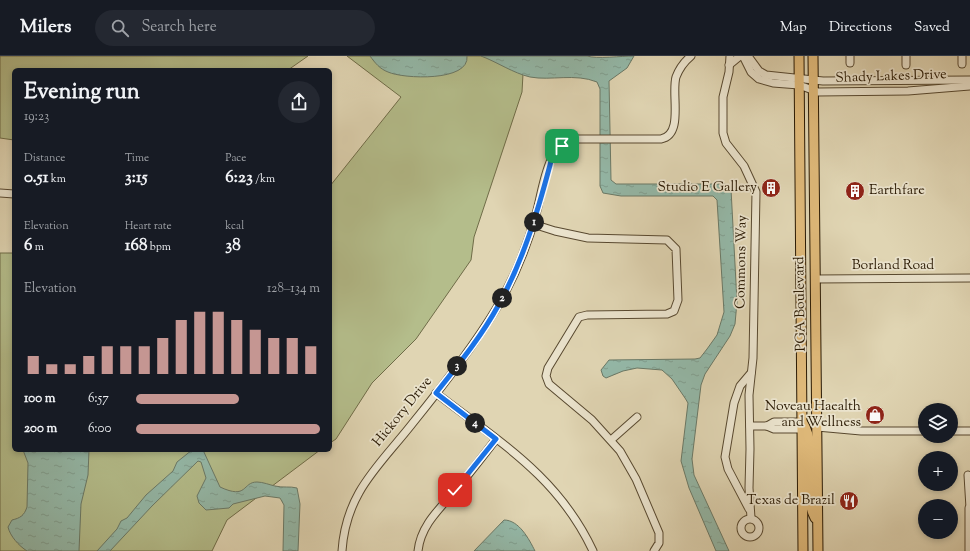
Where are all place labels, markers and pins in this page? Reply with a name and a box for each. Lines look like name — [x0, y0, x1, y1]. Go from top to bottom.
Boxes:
pin — [545, 129, 579, 163]
building icon: Studio E Gallery — [760, 177, 782, 199]
place label: Studio E Gallery — [658, 178, 757, 198]
building icon: Earthfare — [844, 180, 866, 202]
place label: Earthfare — [869, 181, 925, 201]
pin: 1 — [524, 212, 544, 232]
pin: 2 — [492, 288, 512, 308]
pin: 3 — [447, 356, 467, 376]
place label: Noveau Haealth and Wellness — [765, 397, 861, 433]
shop icon: Noveau Haealth and Wellness — [864, 404, 886, 426]
pin: 4 — [465, 413, 485, 433]
pin — [438, 473, 472, 507]
restaurant icon: Texas de Brazil — [838, 490, 860, 512]
place label: Texas de Brazil — [746, 491, 835, 511]

